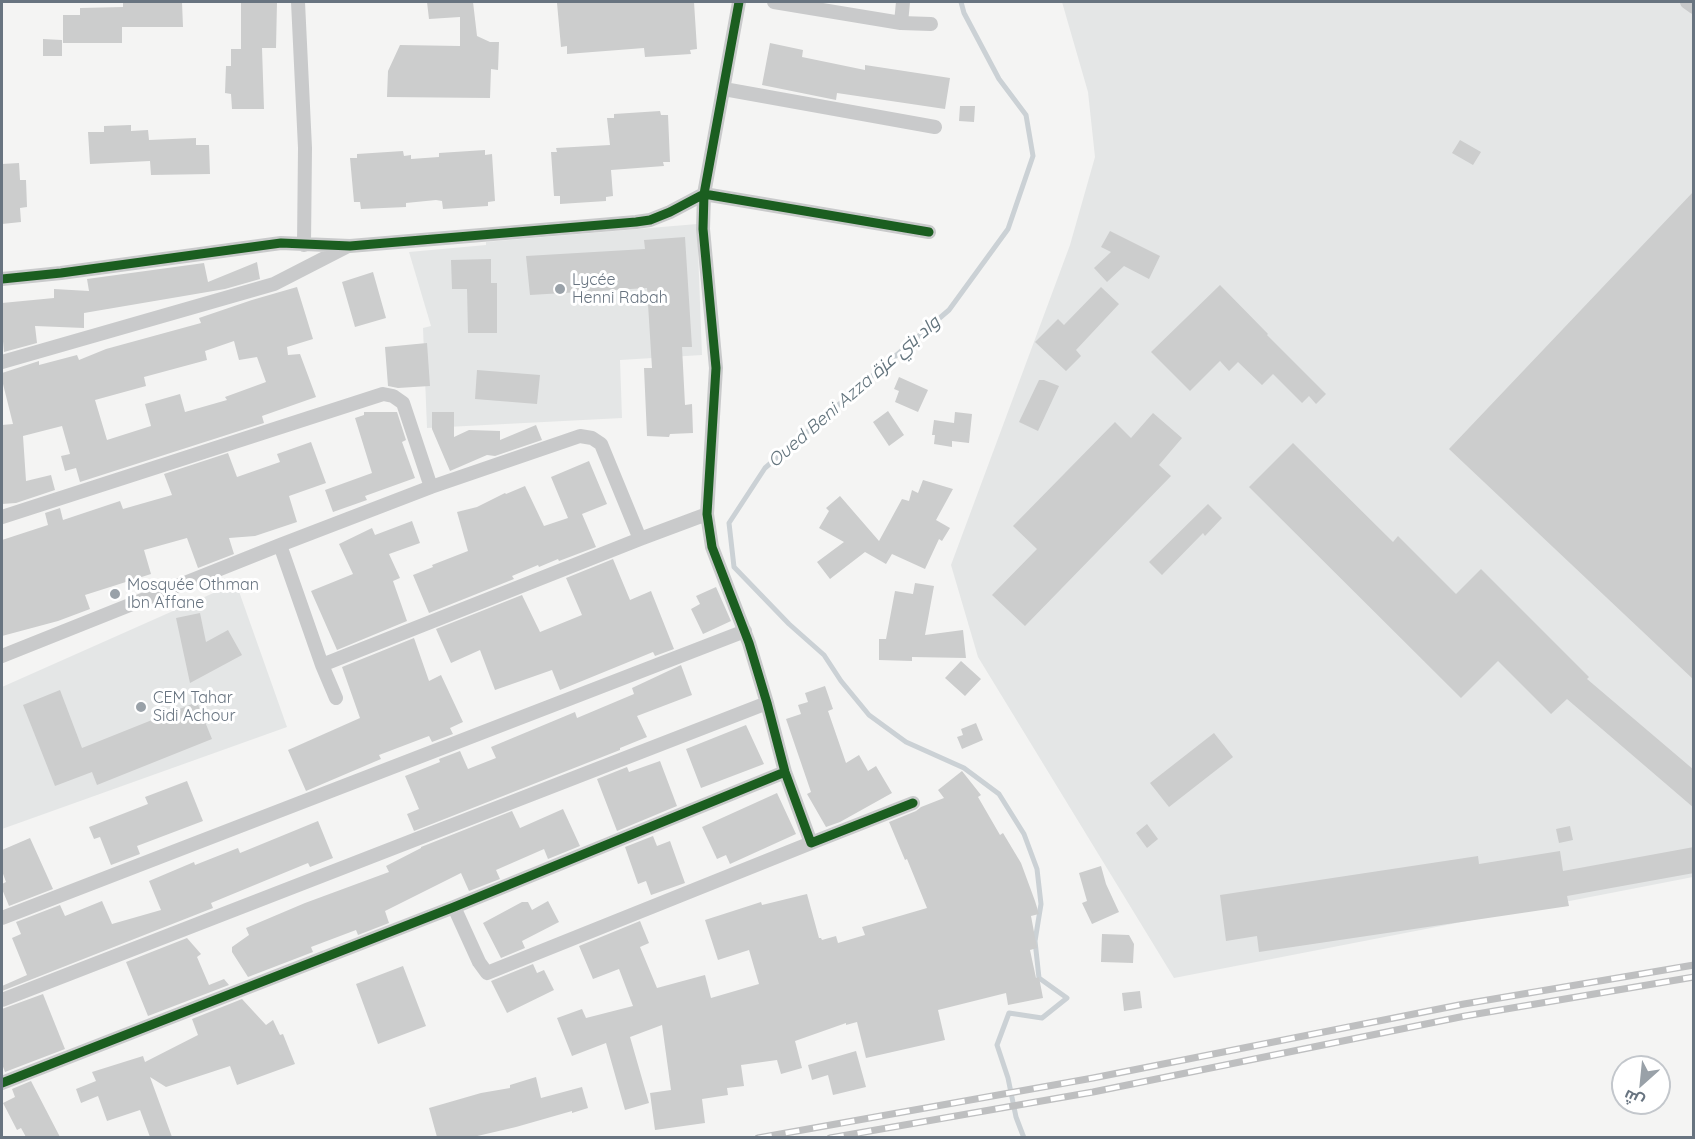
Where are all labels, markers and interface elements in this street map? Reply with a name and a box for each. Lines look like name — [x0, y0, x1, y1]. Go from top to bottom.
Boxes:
place label: Lycée Henni Rabah — [572, 270, 668, 308]
marker: Lycée Henni Rabah — [553, 282, 567, 296]
water label: Oued Beni Azza واد بني عزة — [764, 312, 944, 472]
place label: Mosquée Othman Ibn Affane — [127, 575, 259, 613]
marker: Mosquée Othman Ibn Affane — [108, 587, 122, 601]
place label: CEM Tahar Sidi Achour — [153, 688, 236, 726]
marker: CEM Tahar Sidi Achour — [134, 700, 148, 714]
north arrow — [1611, 1055, 1671, 1115]
text: ش — [1620, 1086, 1647, 1113]

